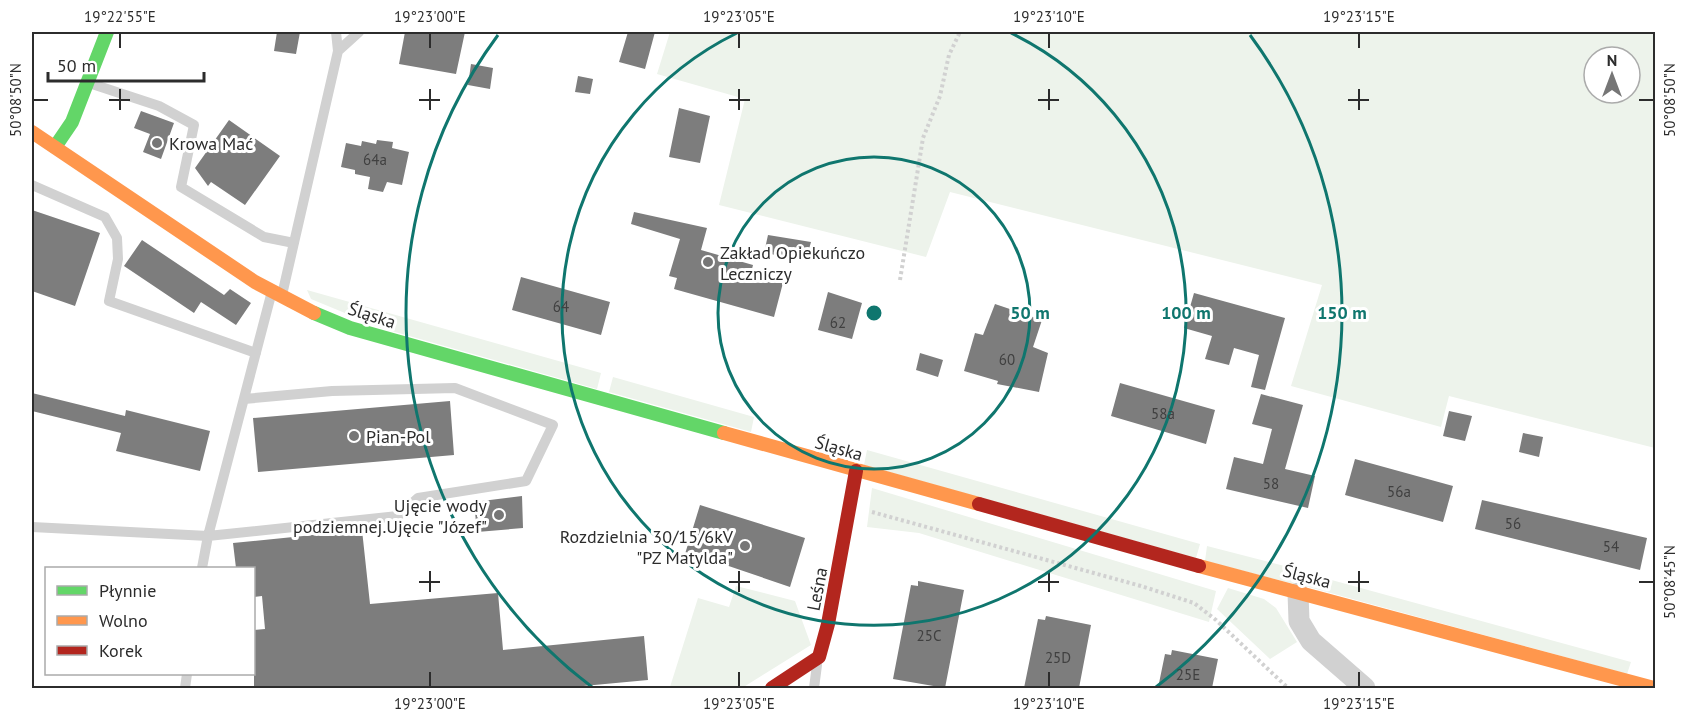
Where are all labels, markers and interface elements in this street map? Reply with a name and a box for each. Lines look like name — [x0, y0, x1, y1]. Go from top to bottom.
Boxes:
text: 19°22'55"E — [84, 7, 156, 26]
text: 19°23'00"E — [394, 7, 466, 26]
text: 19°23'05"E — [703, 7, 775, 26]
text: 19°23'10"E — [1013, 7, 1085, 26]
text: 19°23'15"E — [1323, 7, 1395, 26]
scale bar — [48, 45, 204, 83]
north arrow — [1582, 45, 1642, 105]
text: N — [1607, 50, 1617, 70]
text: 50 m — [57, 54, 96, 77]
text: 50°08'50"N — [6, 63, 25, 137]
text: 50°08'50"N — [1660, 63, 1679, 137]
place label: Krowa Mać — [169, 132, 253, 155]
marker: Krowa Mać — [150, 136, 164, 150]
house number: 64a — [363, 150, 387, 169]
place label: Zakład Opiekuńczo Leczniczy — [720, 241, 865, 285]
marker: Zakład Opiekuńczo Leczniczy — [701, 255, 715, 269]
street label: Śląska — [345, 297, 399, 333]
house number: 64 — [553, 297, 569, 316]
text: 50 m — [1010, 301, 1050, 324]
text: 100 m — [1161, 301, 1211, 324]
text: 150 m — [1317, 301, 1367, 324]
centre of rings — [864, 303, 884, 323]
house number: 62 — [830, 313, 846, 332]
house number: 60 — [999, 350, 1015, 369]
house number: 58a — [1151, 404, 1175, 423]
place label: Pian-Pol — [366, 425, 431, 448]
marker: Pian-Pol — [347, 429, 361, 443]
street label: Śląska — [812, 430, 866, 466]
house number: 58 — [1263, 474, 1279, 493]
house number: 56a — [1387, 482, 1411, 501]
place label: Ujęcie wody podziemnej.Ujęcie "Józef" — [293, 494, 488, 538]
marker: Ujęcie wody podziemnej.Ujęcie "Józef" — [492, 508, 506, 522]
house number: 56 — [1505, 514, 1521, 533]
place label: Rozdzielnia 30/15/6kV "PZ Matylda" — [560, 525, 734, 569]
house number: 54 — [1603, 537, 1619, 556]
marker: Rozdzielnia 30/15/6kV "PZ Matylda" — [738, 539, 752, 553]
text: 50°08'45"N — [1660, 545, 1679, 619]
street label: Śląska — [1280, 559, 1334, 593]
street label: Leśna — [802, 565, 832, 613]
legend — [45, 567, 255, 675]
text: Płynnie — [99, 579, 156, 602]
text: Wolno — [99, 609, 148, 632]
house number: 25C — [917, 626, 941, 645]
text: Korek — [99, 639, 143, 662]
house number: 25D — [1045, 648, 1071, 667]
house number: 25E — [1176, 665, 1200, 684]
text: 19°23'00"E — [394, 694, 466, 713]
text: 19°23'05"E — [703, 694, 775, 713]
text: 19°23'10"E — [1013, 694, 1085, 713]
text: 19°23'15"E — [1323, 694, 1395, 713]

